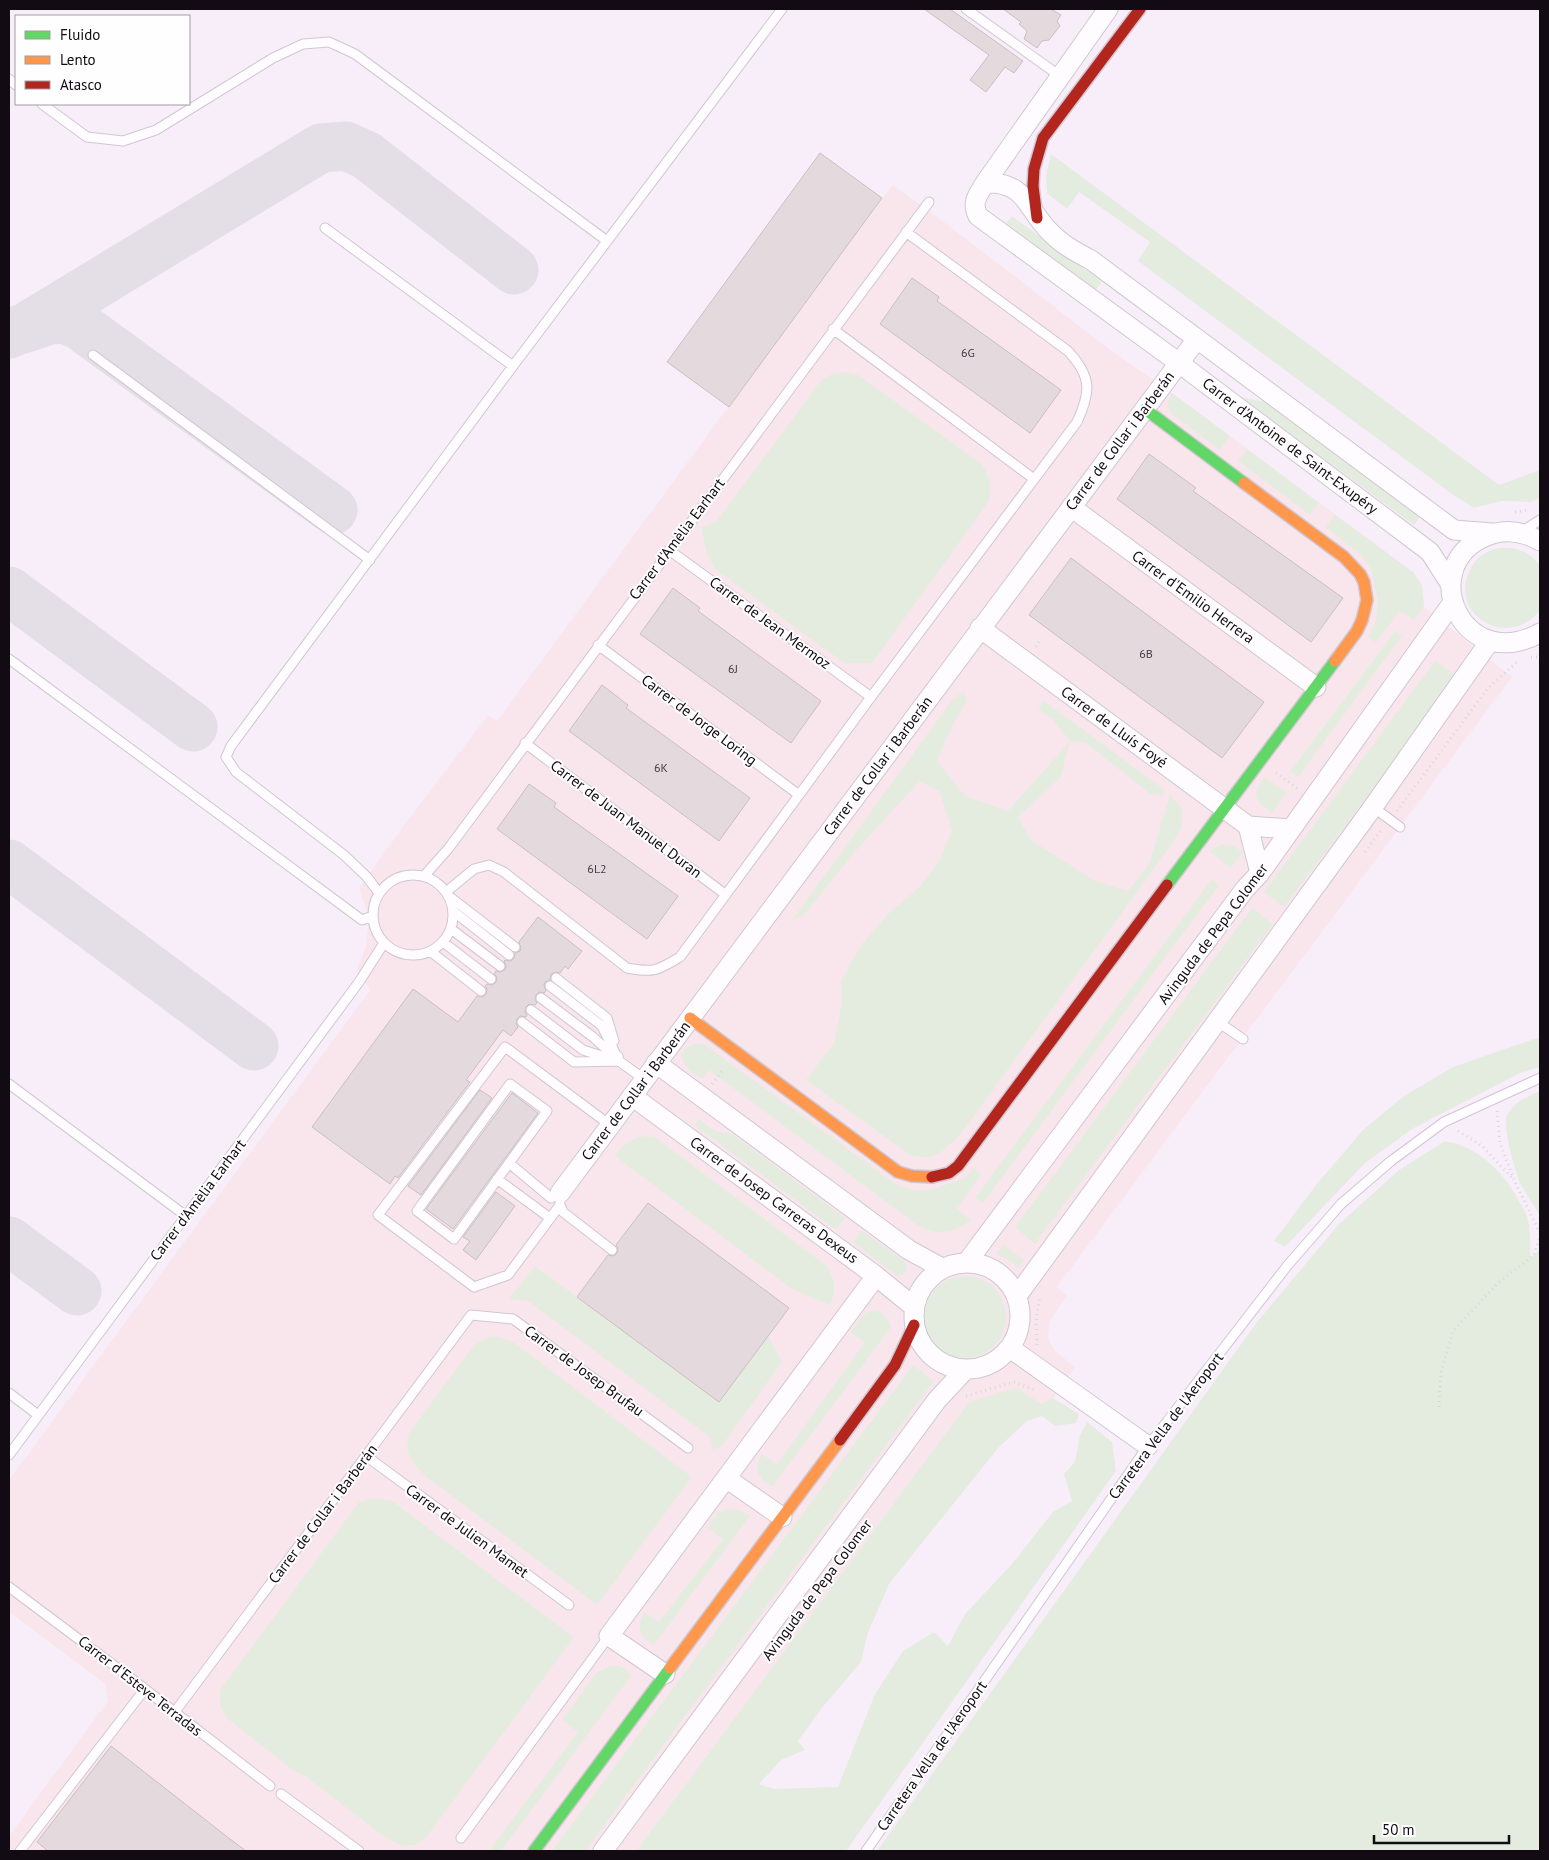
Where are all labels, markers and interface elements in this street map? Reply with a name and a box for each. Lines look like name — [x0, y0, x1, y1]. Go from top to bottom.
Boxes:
legend — [15, 15, 190, 105]
text: Fluido — [60, 25, 100, 44]
text: Lento — [60, 50, 96, 69]
text: Atasco — [60, 75, 102, 94]
house number: 6G — [961, 345, 975, 360]
street label: Carrer de Collar i Barberán — [1061, 367, 1178, 514]
street label: Carrer d'Antoine de Saint-Exupéry — [1199, 373, 1382, 518]
street label: Carrer d'Amèlia Earhart — [625, 474, 729, 603]
street label: Carrer d'Emilio Herrera — [1128, 546, 1258, 647]
street label: Carrer de Jean Mermoz — [706, 572, 835, 673]
house number: 6B — [1139, 646, 1153, 661]
house number: 6J — [728, 661, 738, 676]
street label: Carrer de Jorge Loring — [638, 670, 761, 769]
street label: Carrer de Lluís Foyé — [1057, 682, 1171, 772]
street label: Carrer de Collar i Barberán — [819, 692, 936, 839]
street label: Carrer de Juan Manuel Duran — [547, 755, 706, 882]
house number: 6K — [654, 760, 668, 775]
street label: Avinguda de Pepa Colomer — [1153, 860, 1272, 1008]
house number: 6L2 — [587, 861, 607, 876]
street label: Carrer de Collar i Barberán — [577, 1017, 694, 1164]
street label: Carrer de Josep Carreras Dexeus — [686, 1132, 862, 1267]
street label: Carrer d'Amèlia Earhart — [146, 1135, 250, 1264]
street label: Carrer de Josep Brufau — [521, 1321, 648, 1420]
street label: Carretera Vella de l'Aeroport — [1104, 1348, 1227, 1503]
street label: Carrer de Collar i Barberán — [264, 1440, 381, 1587]
street label: Carrer de Julien Mamet — [402, 1480, 532, 1582]
street label: Avinguda de Pepa Colomer — [757, 1516, 876, 1664]
street label: Carrer d'Esteve Terradas — [74, 1631, 206, 1740]
street label: Carretera Vella de l'Aeroport — [872, 1677, 991, 1835]
scale bar — [1374, 1812, 1509, 1844]
text: 50 m — [1382, 1820, 1415, 1839]

